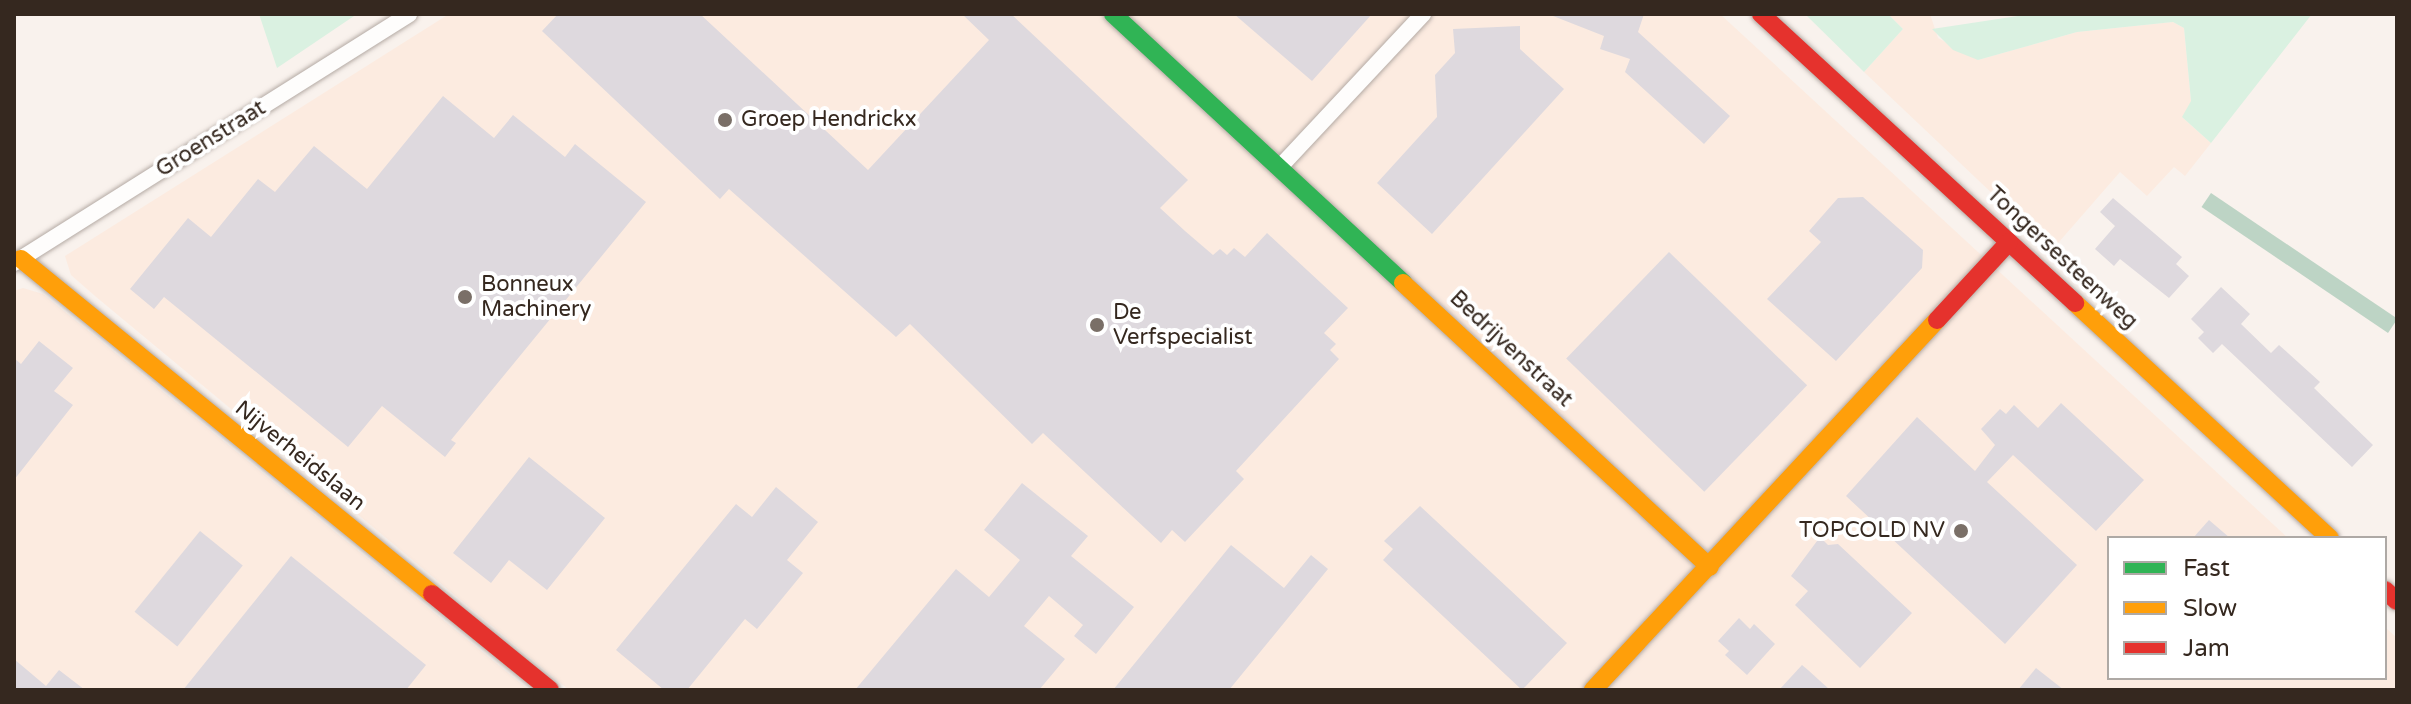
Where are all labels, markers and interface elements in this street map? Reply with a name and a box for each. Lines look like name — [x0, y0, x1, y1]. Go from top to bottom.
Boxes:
street label: Groenstraat — [151, 95, 271, 183]
place label: Groep Hendrickx — [741, 107, 917, 133]
marker: Groep Hendrickx — [716, 111, 734, 129]
street label: Tongersesteenweg — [1981, 181, 2143, 335]
place label: Bonneux Machinery — [481, 271, 591, 322]
street label: Bedrijvenstraat — [1444, 285, 1578, 413]
marker: Bonneux Machinery — [456, 288, 474, 306]
place label: De Verfspecialist — [1113, 299, 1253, 350]
marker: De Verfspecialist — [1088, 316, 1106, 334]
street label: Nijverheidslaan — [229, 395, 371, 517]
place label: TOPCOLD NV — [1799, 518, 1945, 544]
marker: TOPCOLD NV — [1952, 522, 1970, 540]
legend — [2107, 536, 2387, 680]
text: Fast — [2183, 554, 2230, 583]
text: Slow — [2183, 594, 2237, 623]
text: Jam — [2183, 634, 2230, 663]

